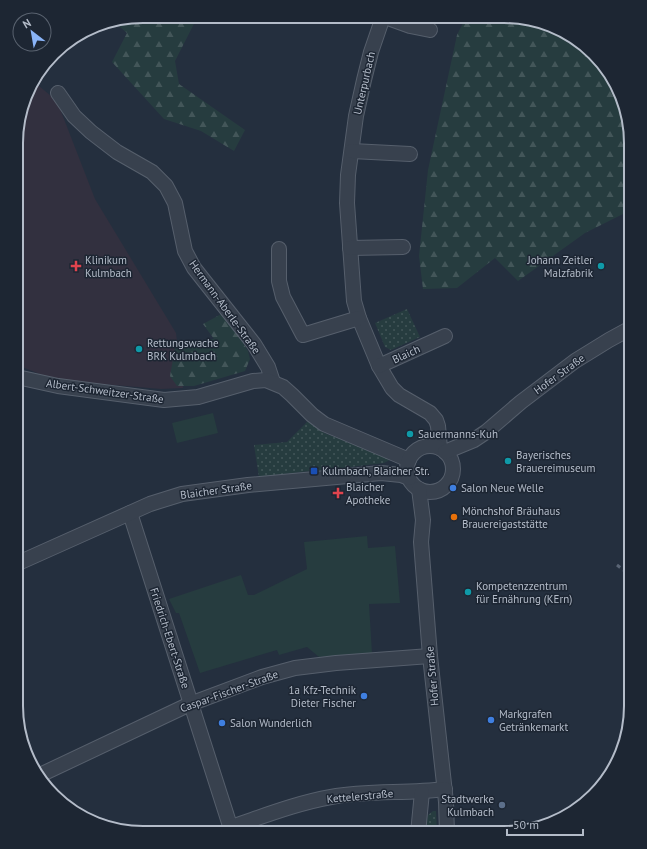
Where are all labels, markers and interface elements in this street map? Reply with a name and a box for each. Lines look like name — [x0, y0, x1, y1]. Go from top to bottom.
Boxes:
north arrow — [12, 12, 52, 52]
text: N — [20, 16, 34, 31]
street label: Unterpurbach — [350, 50, 378, 116]
place label: Klinikum Kulmbach — [85, 253, 132, 280]
place label: Johann Zeitler Malzfabrik — [526, 253, 594, 280]
street label: Hermann-Aberle-Straße — [186, 257, 264, 357]
marker: Klinikum Kulmbach — [70, 260, 82, 272]
marker: Johann Zeitler Malzfabrik — [596, 261, 606, 271]
place label: Rettungswache BRK Kulmbach — [147, 336, 219, 363]
street label: Blaich — [390, 342, 422, 366]
marker: Rettungswache BRK Kulmbach — [134, 344, 144, 354]
street label: Hofer Straße — [531, 351, 588, 397]
street label: Albert-Schweitzer-Straße — [45, 376, 165, 406]
place label: Sauermanns-Kuh — [418, 427, 498, 441]
marker: Sauermanns-Kuh — [405, 429, 415, 439]
place label: Bayerisches Brauereimuseum — [516, 448, 595, 475]
marker: Bayerisches Brauereimuseum — [503, 456, 513, 466]
place label: Kulmbach, Blaicher Str. — [322, 464, 430, 478]
marker: Kulmbach, Blaicher Str. — [309, 466, 319, 476]
street label: Blaicher Straße — [179, 478, 253, 502]
place label: Blaicher Apotheke — [346, 480, 391, 507]
place label: Salon Neue Welle — [461, 481, 544, 495]
marker: Salon Neue Welle — [448, 483, 458, 493]
marker: Blaicher Apotheke — [333, 488, 343, 498]
place label: Mönchshof Bräuhaus Brauereigaststätte — [462, 504, 560, 531]
marker: Mönchshof Bräuhaus Brauereigaststätte — [449, 512, 459, 522]
place label: Kompetenzzentrum für Ernährung (KErn) — [476, 579, 572, 606]
street label: Friedrich-Ebert-Straße — [147, 586, 193, 691]
marker: Kompetenzzentrum für Ernährung (KErn) — [463, 587, 473, 597]
street label: Hofer Straße — [422, 645, 442, 706]
street label: Caspar-Fischer-Straße — [178, 667, 280, 715]
place label: 1a Kfz-Technik Dieter Fischer — [289, 683, 357, 710]
marker: 1a Kfz-Technik Dieter Fischer — [359, 691, 369, 701]
place label: Markgrafen Getränkemarkt — [499, 707, 568, 734]
marker: Markgrafen Getränkemarkt — [486, 715, 496, 725]
place label: Salon Wunderlich — [230, 716, 312, 730]
marker: Salon Wunderlich — [217, 718, 227, 728]
street label: Kettelerstraße — [326, 786, 394, 806]
place label: Stadtwerke Kulmbach — [441, 792, 494, 819]
marker: Stadtwerke Kulmbach — [497, 800, 507, 810]
scale bar — [507, 811, 583, 837]
text: 50 m — [513, 817, 539, 832]

